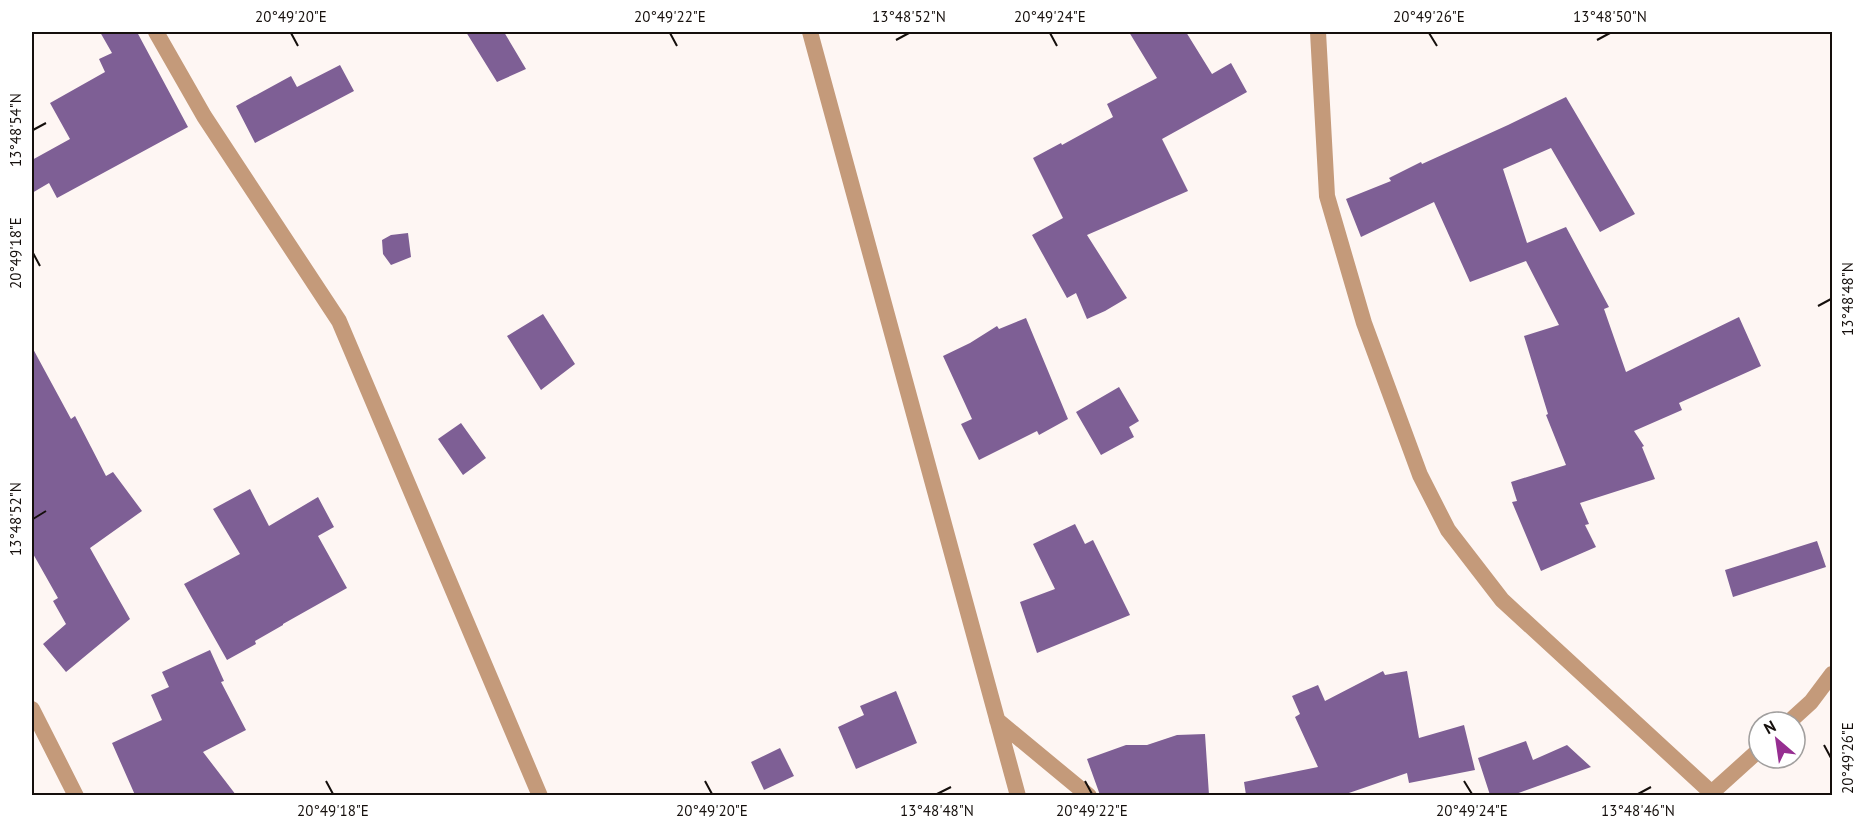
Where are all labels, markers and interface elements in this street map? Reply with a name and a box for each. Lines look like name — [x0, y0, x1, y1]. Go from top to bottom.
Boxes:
text: 20°49'20"E — [255, 7, 327, 26]
text: 20°49'22"E — [634, 7, 706, 26]
text: 13°48'52"N — [872, 7, 946, 26]
text: 20°49'24"E — [1014, 7, 1086, 26]
text: 20°49'26"E — [1393, 7, 1465, 26]
text: 13°48'50"N — [1573, 7, 1647, 26]
text: 13°48'54"N — [6, 93, 25, 167]
text: 20°49'18"E — [6, 217, 25, 289]
text: 13°48'48"N — [1838, 262, 1857, 336]
text: 13°48'52"N — [6, 482, 25, 556]
north arrow — [1747, 710, 1807, 770]
text: N — [1760, 716, 1779, 738]
text: 20°49'26"E — [1838, 722, 1857, 794]
text: 20°49'18"E — [297, 801, 369, 820]
text: 20°49'20"E — [676, 801, 748, 820]
text: 13°48'48"N — [900, 801, 974, 820]
text: 20°49'22"E — [1056, 801, 1128, 820]
text: 20°49'24"E — [1436, 801, 1508, 820]
text: 13°48'46"N — [1601, 801, 1675, 820]

